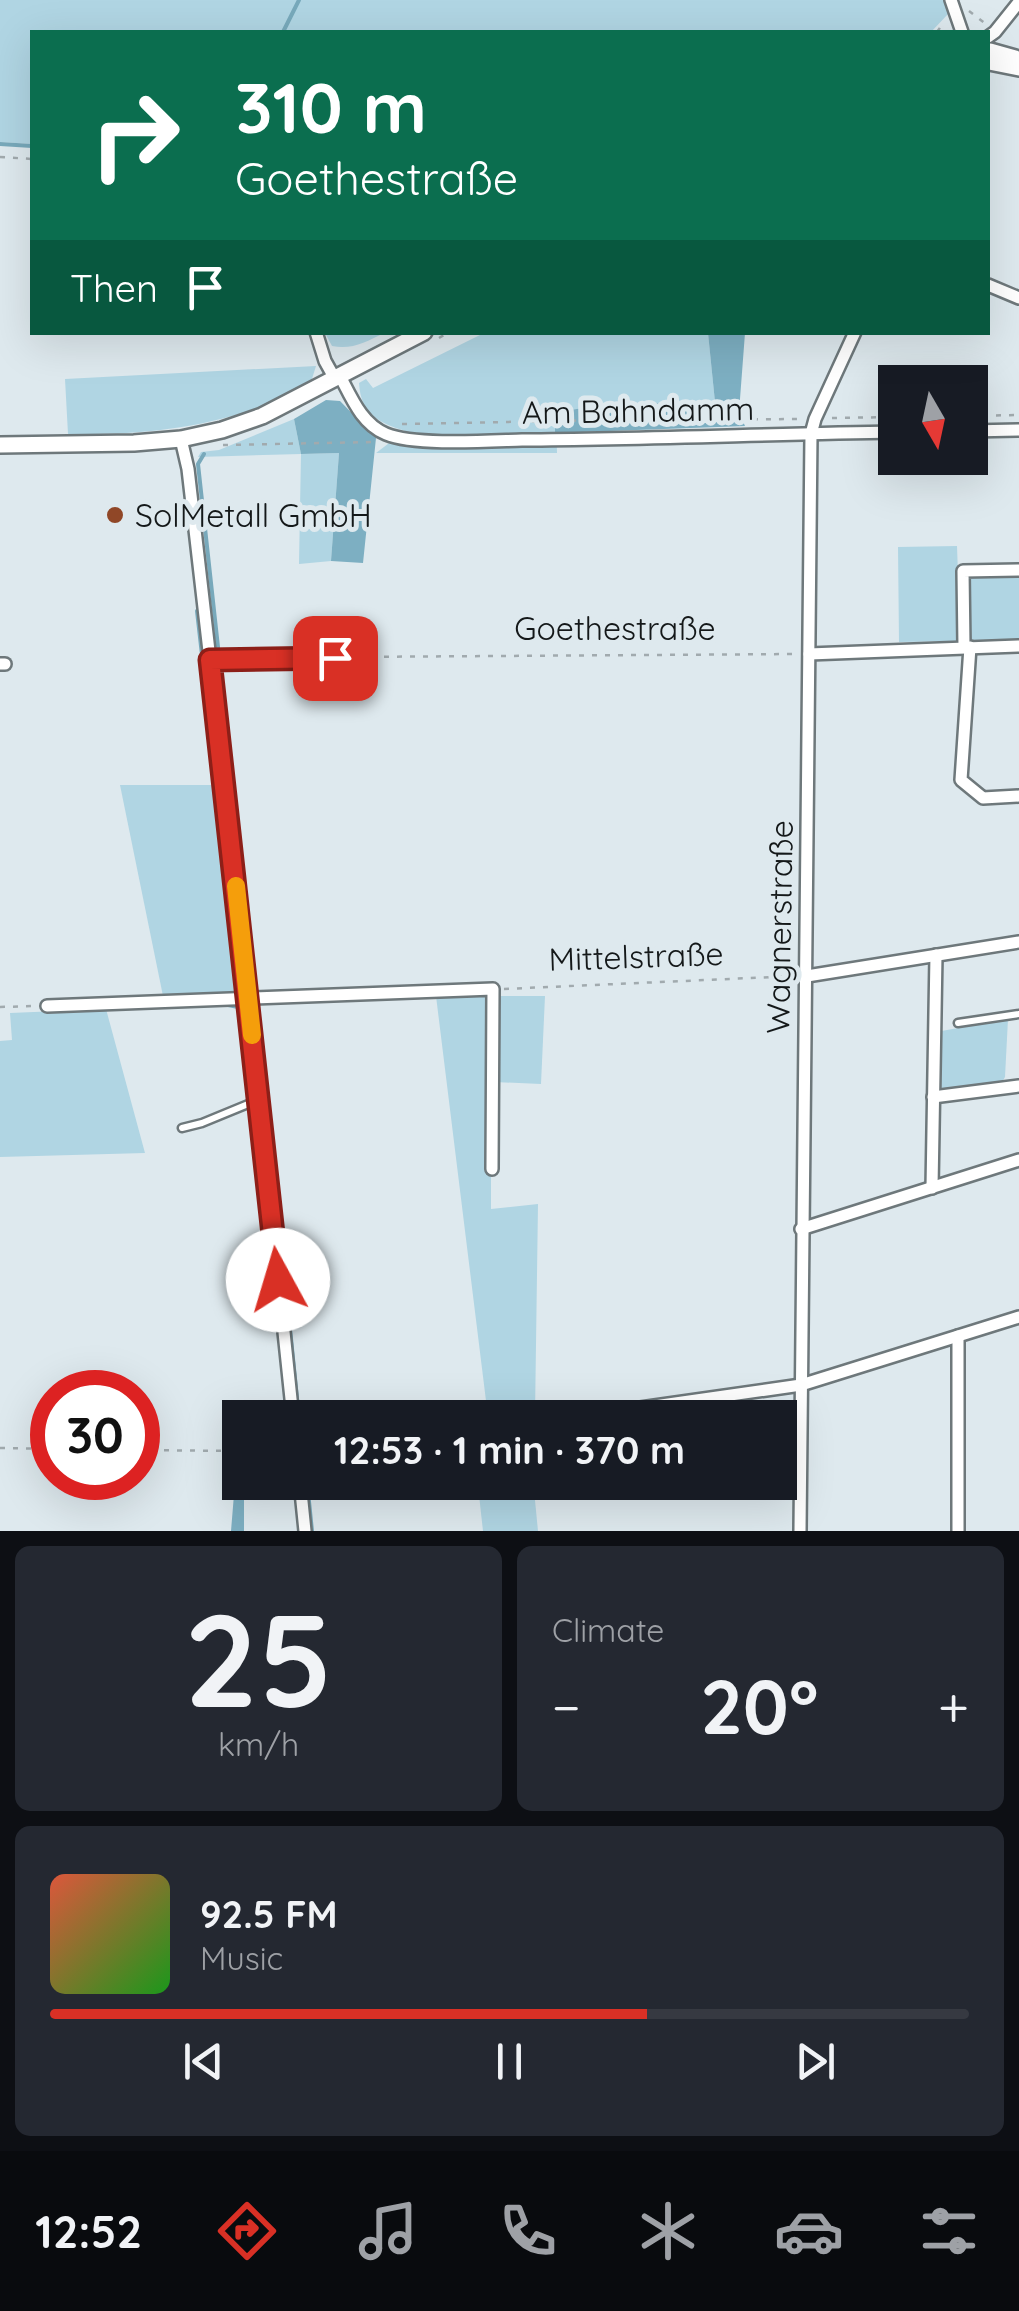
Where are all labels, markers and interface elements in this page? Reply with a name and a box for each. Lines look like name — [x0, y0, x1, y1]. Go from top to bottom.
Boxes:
text: 310 m — [235, 63, 427, 151]
icon: right — [70, 70, 200, 200]
text: Goethestraße — [235, 150, 518, 206]
icon: arrive — [178, 260, 233, 315]
text: Then — [70, 264, 158, 312]
north arrow — [878, 365, 988, 475]
map controls — [878, 365, 988, 475]
street label: Am Bahndamm — [521, 388, 755, 432]
place label: SolMetall GmbH — [135, 495, 372, 535]
marker: SolMetall GmbH — [104, 504, 126, 526]
street label: Goethestraße — [514, 608, 716, 648]
pin — [293, 616, 378, 701]
icon: arrive — [308, 631, 363, 686]
street label: Wagnerstraße — [757, 820, 801, 1034]
street label: Mittelstraße — [548, 933, 724, 979]
position arrow — [226, 1228, 330, 1332]
speed limit sign: 30 — [30, 1370, 160, 1500]
text: 12:53 · 1 min · 370 m — [334, 1426, 685, 1474]
text: 25 — [184, 1577, 333, 1740]
text: Climate — [552, 1610, 664, 1650]
text: 20° — [700, 1659, 818, 1753]
text: − — [552, 1672, 581, 1741]
text: + — [938, 1672, 969, 1741]
text: km/h — [218, 1724, 299, 1764]
text: 92.5 FM — [200, 1890, 338, 1938]
text: Music — [200, 1938, 283, 1978]
icon: previous — [176, 2034, 231, 2089]
icon: pause — [482, 2034, 537, 2089]
icon: next — [788, 2034, 843, 2089]
icon: directions — [212, 2196, 282, 2266]
icon: music — [353, 2196, 423, 2266]
icon: phone — [493, 2196, 563, 2266]
icon: climate — [633, 2196, 703, 2266]
icon: car — [774, 2196, 844, 2266]
icon: filters — [914, 2196, 984, 2266]
text: 12:52 — [35, 2203, 142, 2259]

